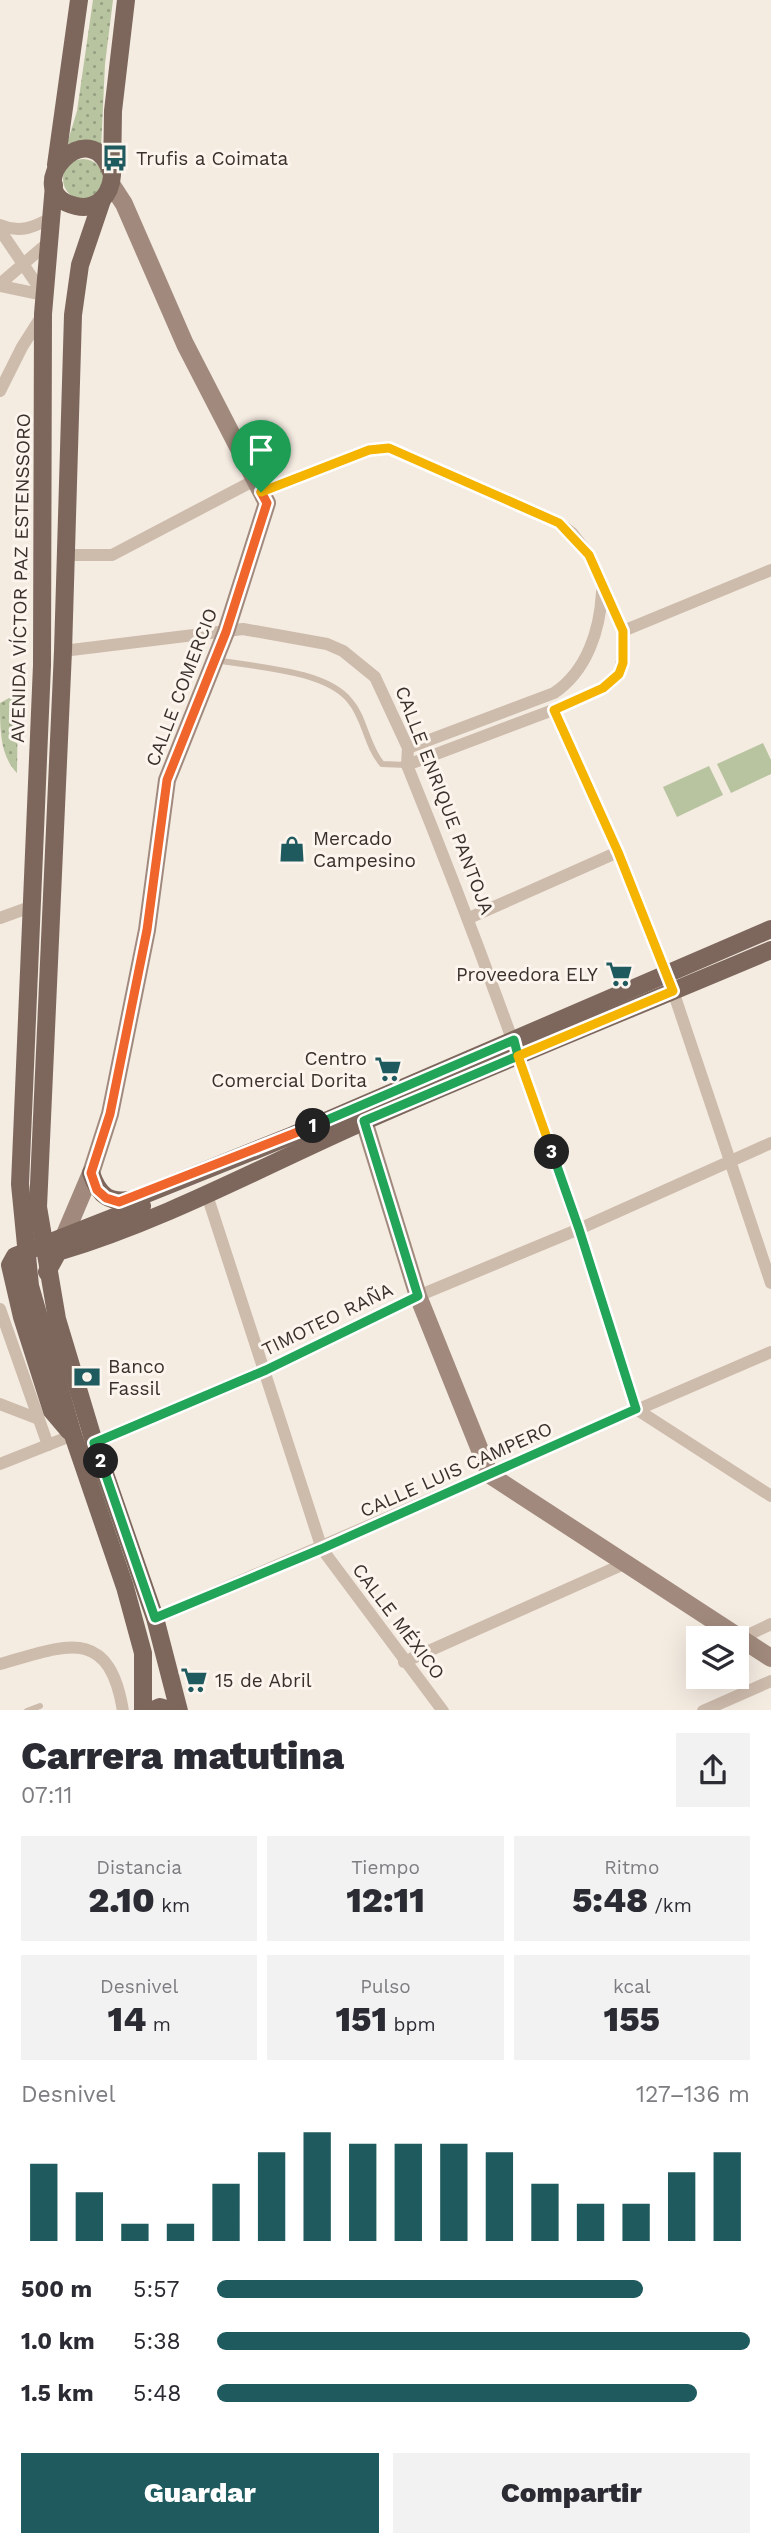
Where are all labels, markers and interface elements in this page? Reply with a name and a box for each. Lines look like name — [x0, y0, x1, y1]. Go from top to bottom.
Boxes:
bus stop icon: Trufis a Coimata — [100, 143, 130, 173]
place label: Trufis a Coimata — [136, 147, 288, 170]
street label: AVENIDA VÍCTOR PAZ ESTENSSORO — [6, 413, 35, 743]
pin — [231, 420, 291, 492]
icon: arrive — [242, 431, 280, 469]
street label: CALLE COMERCIO — [141, 605, 222, 770]
street label: CALLE ENRIQUE PANTOJA — [390, 683, 499, 918]
place label: Mercado Campesino — [313, 827, 416, 872]
shop icon: Mercado Campesino — [277, 834, 307, 864]
supermarket icon: Proveedora ELY — [604, 959, 634, 989]
place label: Proveedora ELY — [456, 963, 598, 986]
place label: Centro Comercial Dorita — [211, 1047, 367, 1092]
supermarket icon: Centro Comercial Dorita — [373, 1054, 403, 1084]
pin: 1 — [296, 1108, 330, 1144]
text: 1 — [308, 1114, 317, 1137]
pin: 3 — [534, 1134, 570, 1170]
text: 3 — [546, 1140, 557, 1163]
street label: TIMOTEO RAÑA — [258, 1278, 397, 1361]
place label: Banco Fassil — [108, 1355, 165, 1400]
bank icon: Banco Fassil — [72, 1362, 102, 1392]
street label: CALLE LUIS CAMPERO — [357, 1417, 556, 1522]
pin: 2 — [84, 1444, 119, 1478]
text: 2 — [95, 1449, 106, 1472]
street label: CALLE MÉXICO — [347, 1559, 450, 1684]
map controls — [686, 1626, 749, 1689]
button: layers — [686, 1626, 749, 1689]
supermarket icon: 15 de Abril — [179, 1665, 209, 1695]
place label: 15 de Abril — [215, 1669, 312, 1692]
button: share — [676, 1733, 750, 1807]
text: Carrera matutina — [21, 1734, 344, 1778]
text: 07:11 — [21, 1782, 73, 1809]
text: Distancia — [96, 1856, 182, 1879]
text: Tiempo — [351, 1856, 420, 1879]
text: Ritmo — [604, 1856, 659, 1879]
text: 2.10 — [88, 1879, 155, 1921]
text: 12:11 — [346, 1879, 425, 1921]
text: 5:48 — [572, 1879, 648, 1921]
text: km — [155, 1894, 190, 1917]
text: /km — [648, 1894, 692, 1917]
text: Desnivel — [100, 1975, 178, 1998]
text: Pulso — [360, 1975, 411, 1998]
text: kcal — [613, 1975, 651, 1998]
text: 14 — [108, 1998, 146, 2040]
text: 151 — [335, 1998, 387, 2040]
text: 155 — [604, 1998, 660, 2040]
text: m — [146, 2013, 171, 2036]
text: bpm — [387, 2013, 436, 2036]
text: Desnivel — [21, 2081, 116, 2108]
text: 127–136 m — [636, 2081, 750, 2108]
text: 500 m — [21, 2276, 92, 2303]
text: 5:57 — [133, 2276, 179, 2303]
text: 1.0 km — [21, 2328, 95, 2355]
text: 5:38 — [133, 2328, 181, 2355]
text: 1.5 km — [21, 2380, 94, 2407]
text: 5:48 — [133, 2380, 181, 2407]
button: Guardar — [21, 2453, 379, 2533]
button: Compartir — [393, 2453, 750, 2533]

